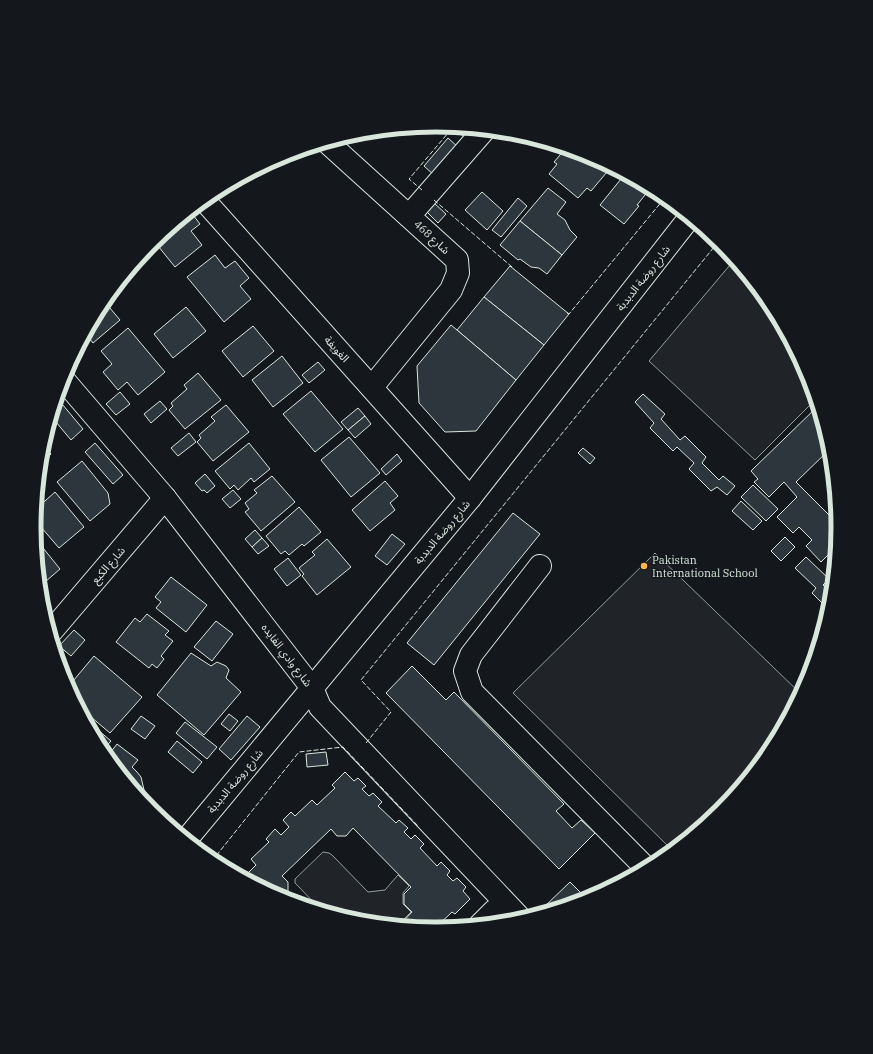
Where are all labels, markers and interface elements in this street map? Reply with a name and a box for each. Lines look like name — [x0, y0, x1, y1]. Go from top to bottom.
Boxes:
street label: شارع 468 — [411, 217, 453, 258]
street label: شارع روضة الدبدبة — [613, 242, 674, 314]
street label: الغويفة — [322, 333, 352, 365]
street label: شارع روضة الدبدبة — [411, 497, 474, 567]
street label: شارع الكبع — [88, 543, 129, 587]
place label: Pakistan International School — [652, 553, 758, 580]
marker: Pakistan International School — [639, 561, 649, 571]
street label: شارع وادي الفايده — [257, 621, 316, 691]
street label: شارع روضة الدبدبة — [204, 746, 267, 816]

